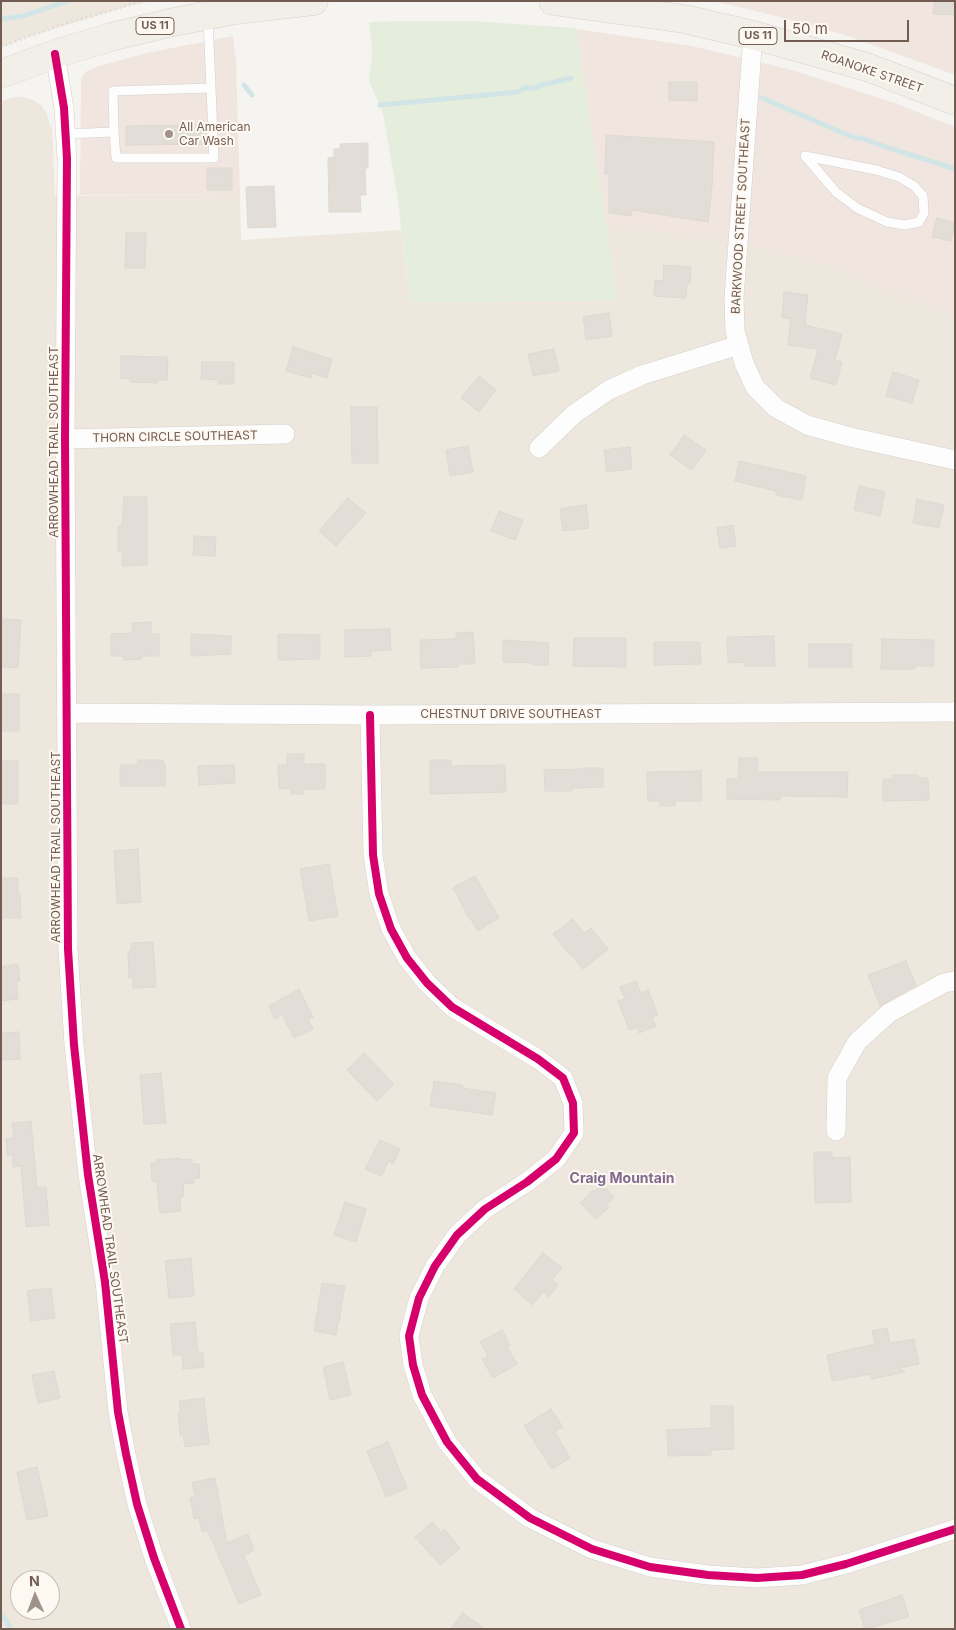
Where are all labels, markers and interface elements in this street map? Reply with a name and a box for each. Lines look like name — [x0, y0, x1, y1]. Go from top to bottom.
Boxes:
scale bar — [786, 10, 911, 42]
road number: US 11 — [136, 18, 174, 34]
text: 50 m — [792, 19, 828, 38]
road number: US 11 — [739, 28, 777, 44]
street label: ROANOKE STREET — [819, 48, 925, 96]
street label: BARKWOOD STREET SOUTHEAST — [729, 118, 753, 314]
place label: All American Car Wash — [179, 120, 251, 148]
marker: All American Car Wash — [163, 128, 175, 140]
street label: ARROWHEAD TRAIL SOUTHEAST — [47, 346, 61, 538]
street label: THORN CIRCLE SOUTHEAST — [92, 428, 258, 446]
street label: CHESTNUT DRIVE SOUTHEAST — [420, 707, 602, 721]
street label: ARROWHEAD TRAIL SOUTHEAST — [49, 751, 63, 943]
street label: ARROWHEAD TRAIL SOUTHEAST — [90, 1153, 130, 1345]
district label: Craig Mountain — [570, 1171, 674, 1187]
north arrow — [10, 1570, 60, 1620]
text: N — [29, 1572, 40, 1589]

